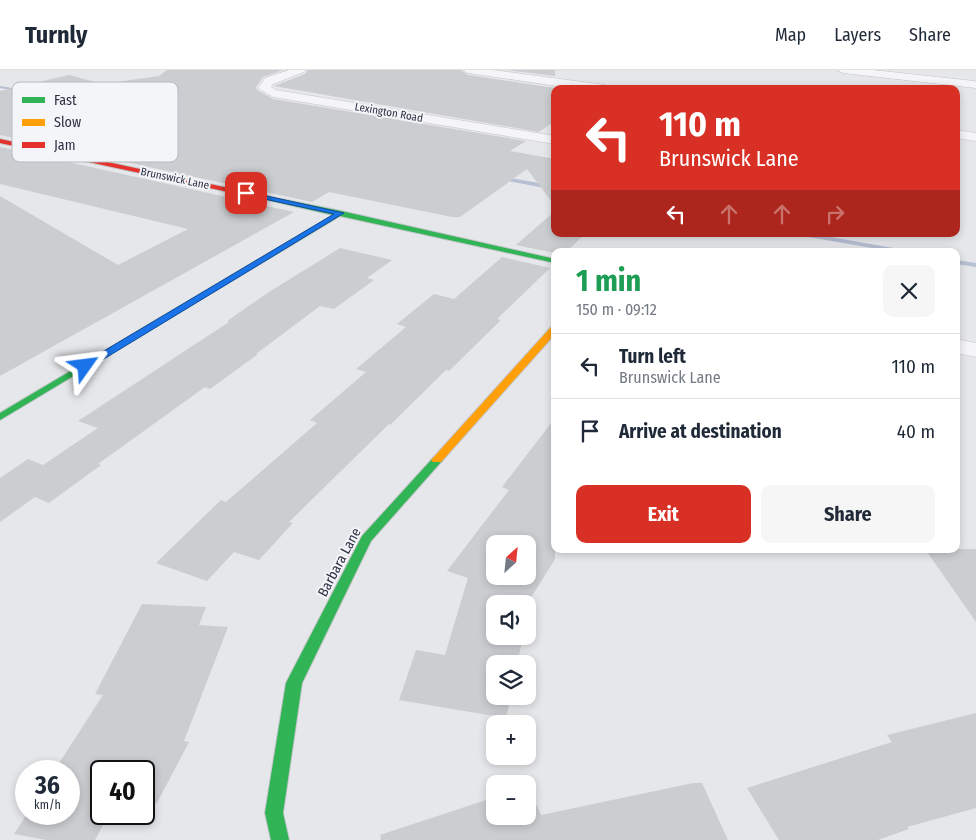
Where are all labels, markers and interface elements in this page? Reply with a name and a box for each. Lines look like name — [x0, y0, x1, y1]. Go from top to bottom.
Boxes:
text: Turnly — [25, 21, 87, 49]
text: Map — [775, 24, 806, 46]
text: Layers — [834, 24, 881, 46]
text: Share — [909, 24, 951, 46]
legend — [12, 82, 178, 162]
text: Fast — [54, 92, 77, 109]
street label: Lexington Road — [354, 100, 424, 125]
text: 110 m — [659, 103, 741, 145]
icon: left — [576, 105, 641, 170]
text: Slow — [54, 114, 81, 131]
text: Jam — [54, 137, 75, 154]
text: Brunswick Lane — [659, 145, 799, 172]
street label: Brunswick Lane — [139, 165, 210, 192]
pin — [225, 172, 267, 214]
icon: arrive — [232, 179, 260, 207]
icon: left — [662, 200, 690, 228]
icon: ahead — [715, 200, 743, 228]
icon: ahead — [768, 200, 796, 228]
icon: right — [821, 200, 849, 228]
text: 1 min — [576, 263, 641, 299]
button: close — [883, 265, 935, 317]
text: 150 m · 09:12 — [576, 300, 657, 319]
position arrow — [58, 339, 110, 391]
text: Turn left — [619, 345, 686, 368]
icon: left — [576, 352, 604, 380]
text: 110 m — [891, 355, 935, 378]
text: Brunswick Lane — [619, 368, 721, 387]
icon: arrive — [576, 417, 604, 445]
text: Arrive at destination — [619, 420, 782, 443]
text: 40 m — [897, 420, 935, 443]
button: Exit — [576, 485, 751, 543]
button: Share — [761, 485, 935, 543]
street label: Barbara Lane — [314, 525, 365, 600]
north arrow — [486, 535, 536, 585]
map controls — [486, 535, 536, 825]
button: sound — [486, 595, 536, 645]
button: layers — [486, 655, 536, 705]
button: + — [486, 715, 536, 765]
speed limit sign: 40 — [90, 760, 155, 825]
text: 36 — [35, 771, 60, 801]
button: − — [486, 775, 536, 825]
text: km/h — [34, 798, 61, 812]

